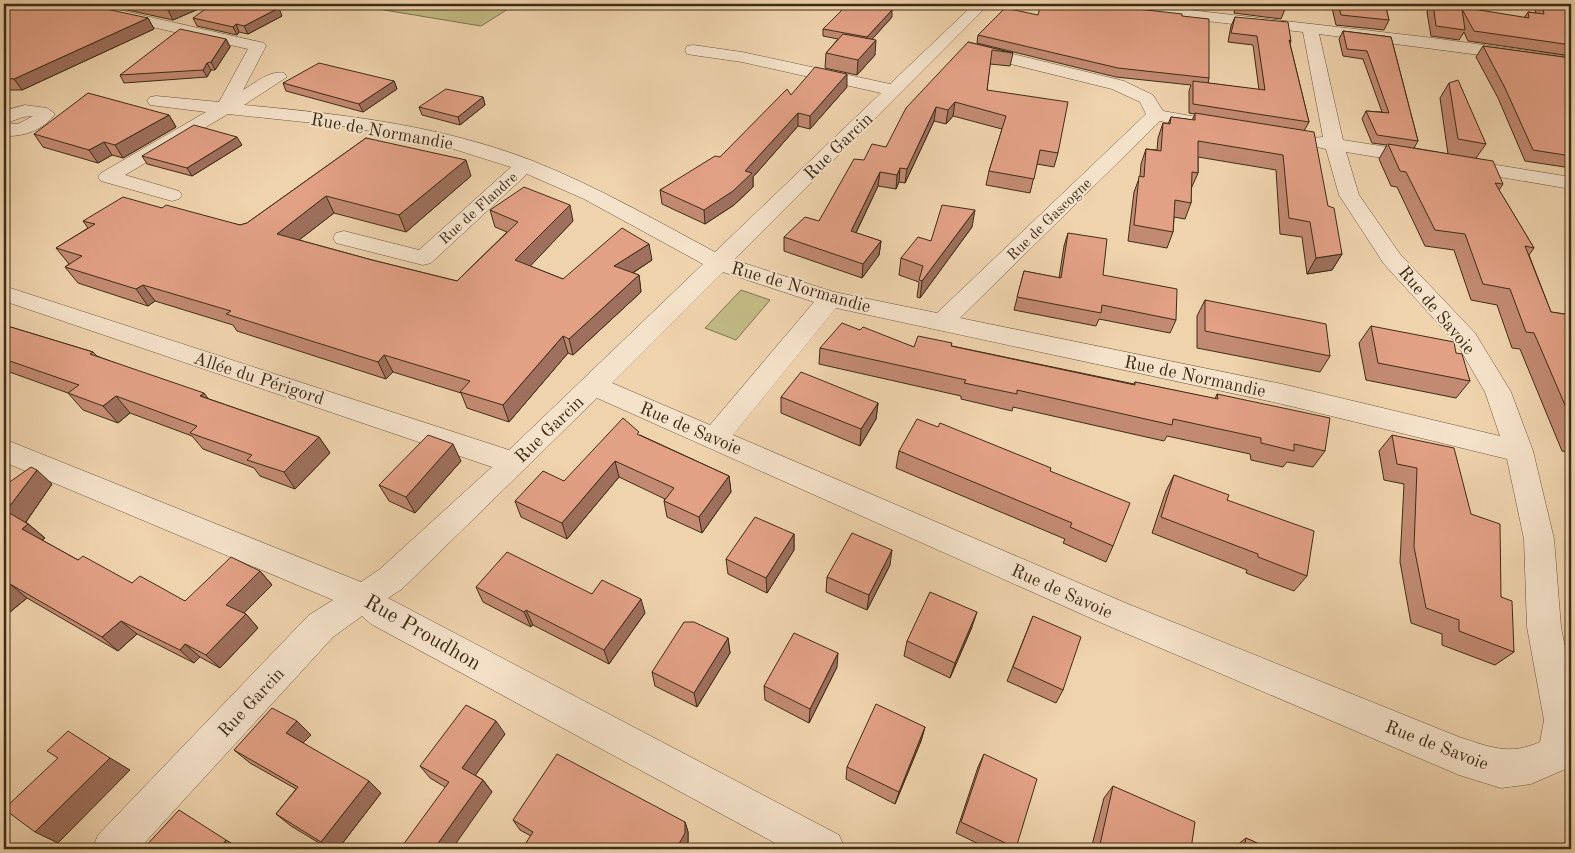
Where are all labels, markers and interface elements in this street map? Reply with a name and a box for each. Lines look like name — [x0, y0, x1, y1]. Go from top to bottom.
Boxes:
street label: Rue Garcin — [801, 110, 877, 184]
street label: Rue de Normandie — [309, 111, 454, 153]
street label: Rue de Flandre — [437, 170, 521, 248]
street label: Rue de Gascogne — [1005, 176, 1095, 264]
street label: Rue de Normandie — [729, 259, 872, 316]
street label: Rue de Savoie — [1394, 263, 1478, 358]
street label: Allée du Périgord — [191, 349, 326, 409]
street label: Rue de Normandie — [1122, 353, 1267, 401]
street label: Rue Garcin — [512, 393, 588, 467]
street label: Rue de Savoie — [637, 399, 744, 458]
street label: Rue de Savoie — [1008, 562, 1115, 622]
street label: Rue Proudhon — [361, 592, 484, 675]
street label: Rue Garcin — [215, 664, 288, 741]
street label: Rue de Savoie — [1383, 718, 1491, 774]

